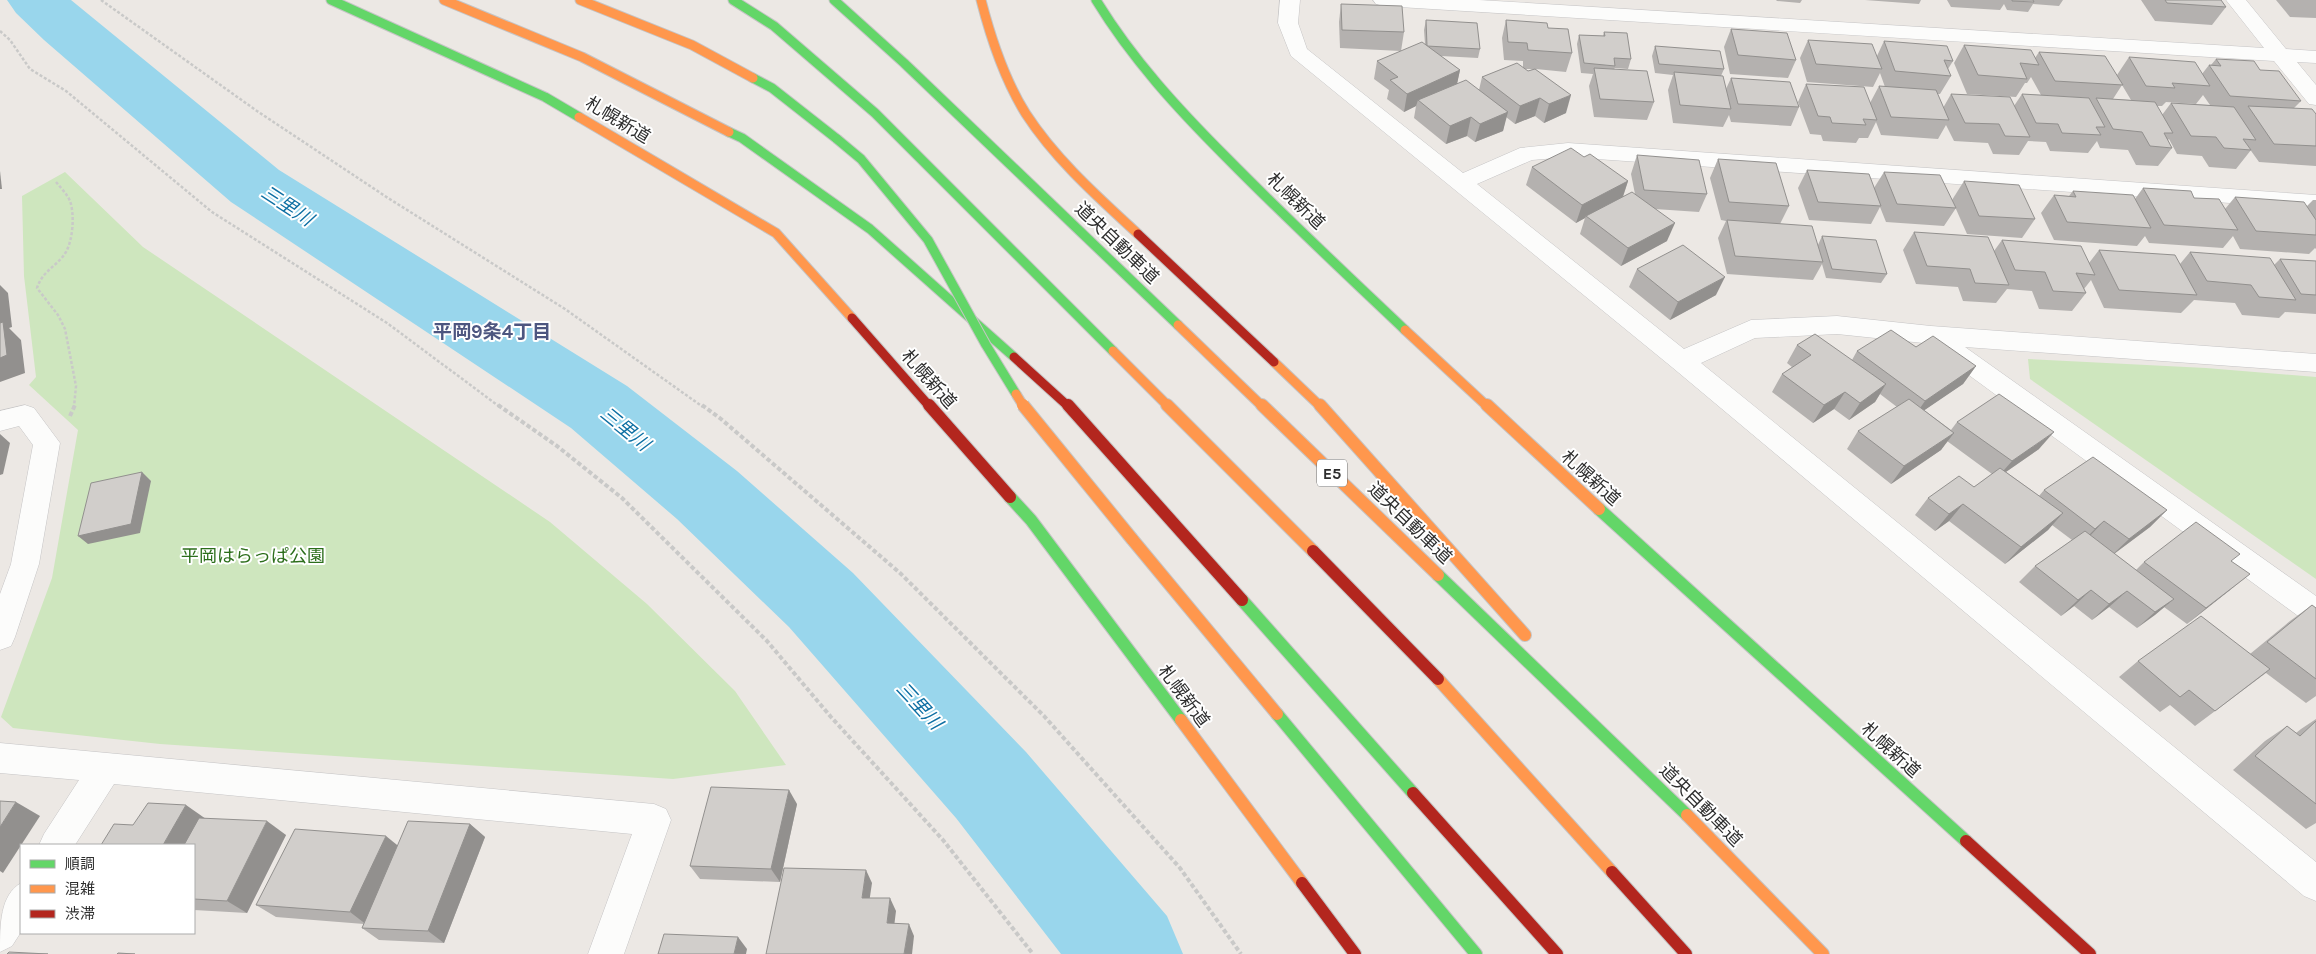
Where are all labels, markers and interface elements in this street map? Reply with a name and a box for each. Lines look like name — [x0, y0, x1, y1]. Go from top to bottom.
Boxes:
street label: 札幌新道 — [581, 92, 655, 148]
street label: 札幌新道 — [1262, 168, 1330, 234]
water label: 三里川 — [257, 181, 319, 232]
street label: 道央自動車道 — [1071, 198, 1163, 288]
district label: 平岡9条4丁目 — [433, 321, 551, 343]
street label: 札幌新道 — [897, 345, 961, 413]
water label: 三里川 — [596, 403, 656, 457]
street label: 札幌新道 — [1557, 446, 1625, 510]
road number: E5 — [1317, 459, 1347, 486]
street label: 道央自動車道 — [1364, 478, 1456, 568]
park label: 平岡はらっぱ公園 — [181, 545, 325, 567]
street label: 札幌新道 — [1154, 661, 1214, 731]
water label: 三里川 — [892, 678, 948, 736]
street label: 札幌新道 — [1857, 718, 1925, 782]
street label: 道央自動車道 — [1655, 759, 1747, 851]
legend — [20, 844, 195, 934]
text: 順調 — [65, 855, 95, 873]
text: 混雑 — [65, 880, 95, 898]
text: 渋滞 — [65, 905, 95, 923]

